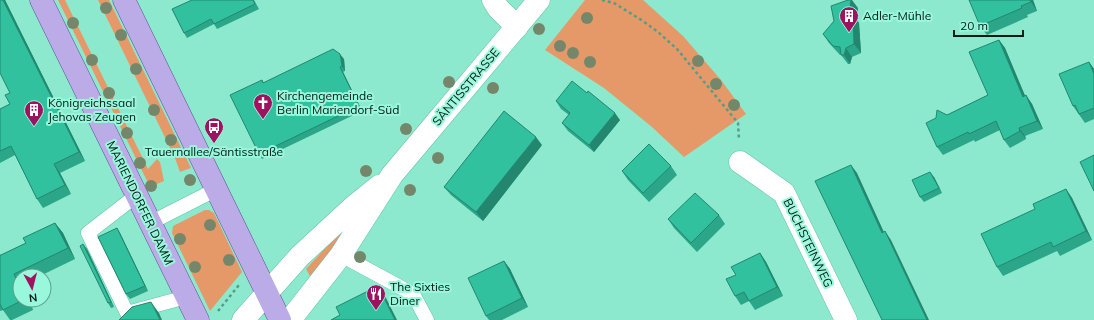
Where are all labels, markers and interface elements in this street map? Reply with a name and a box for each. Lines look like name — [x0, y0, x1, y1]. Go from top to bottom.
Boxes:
building icon: Adler-Mühle — [838, 5, 860, 33]
place label: Adler-Mühle — [863, 8, 931, 23]
scale bar — [954, 12, 1023, 38]
text: 20 m — [960, 18, 988, 33]
street label: SÄNTISSTRASSE — [429, 45, 502, 128]
place label: Kirchengemeinde Berlin Mariendorf-Süd — [277, 88, 399, 117]
church icon: Kirchengemeinde Berlin Mariendorf-Süd — [252, 92, 274, 120]
place label: Königreichssaal Jehovas Zeugen — [48, 95, 136, 124]
building icon: Königreichssaal Jehovas Zeugen — [23, 99, 45, 127]
bus stop icon: Tauernallee/Säntisstraße — [203, 116, 225, 144]
street label: MARIENDORFER DAMM — [104, 138, 177, 267]
place label: Tauernallee/Säntisstraße — [145, 144, 283, 159]
street label: BUCHSTEINWEG — [780, 196, 836, 290]
north arrow — [12, 268, 52, 308]
place label: The Sixties Diner — [390, 279, 450, 308]
restaurant icon: The Sixties Diner — [365, 283, 387, 311]
text: N — [28, 290, 38, 305]

